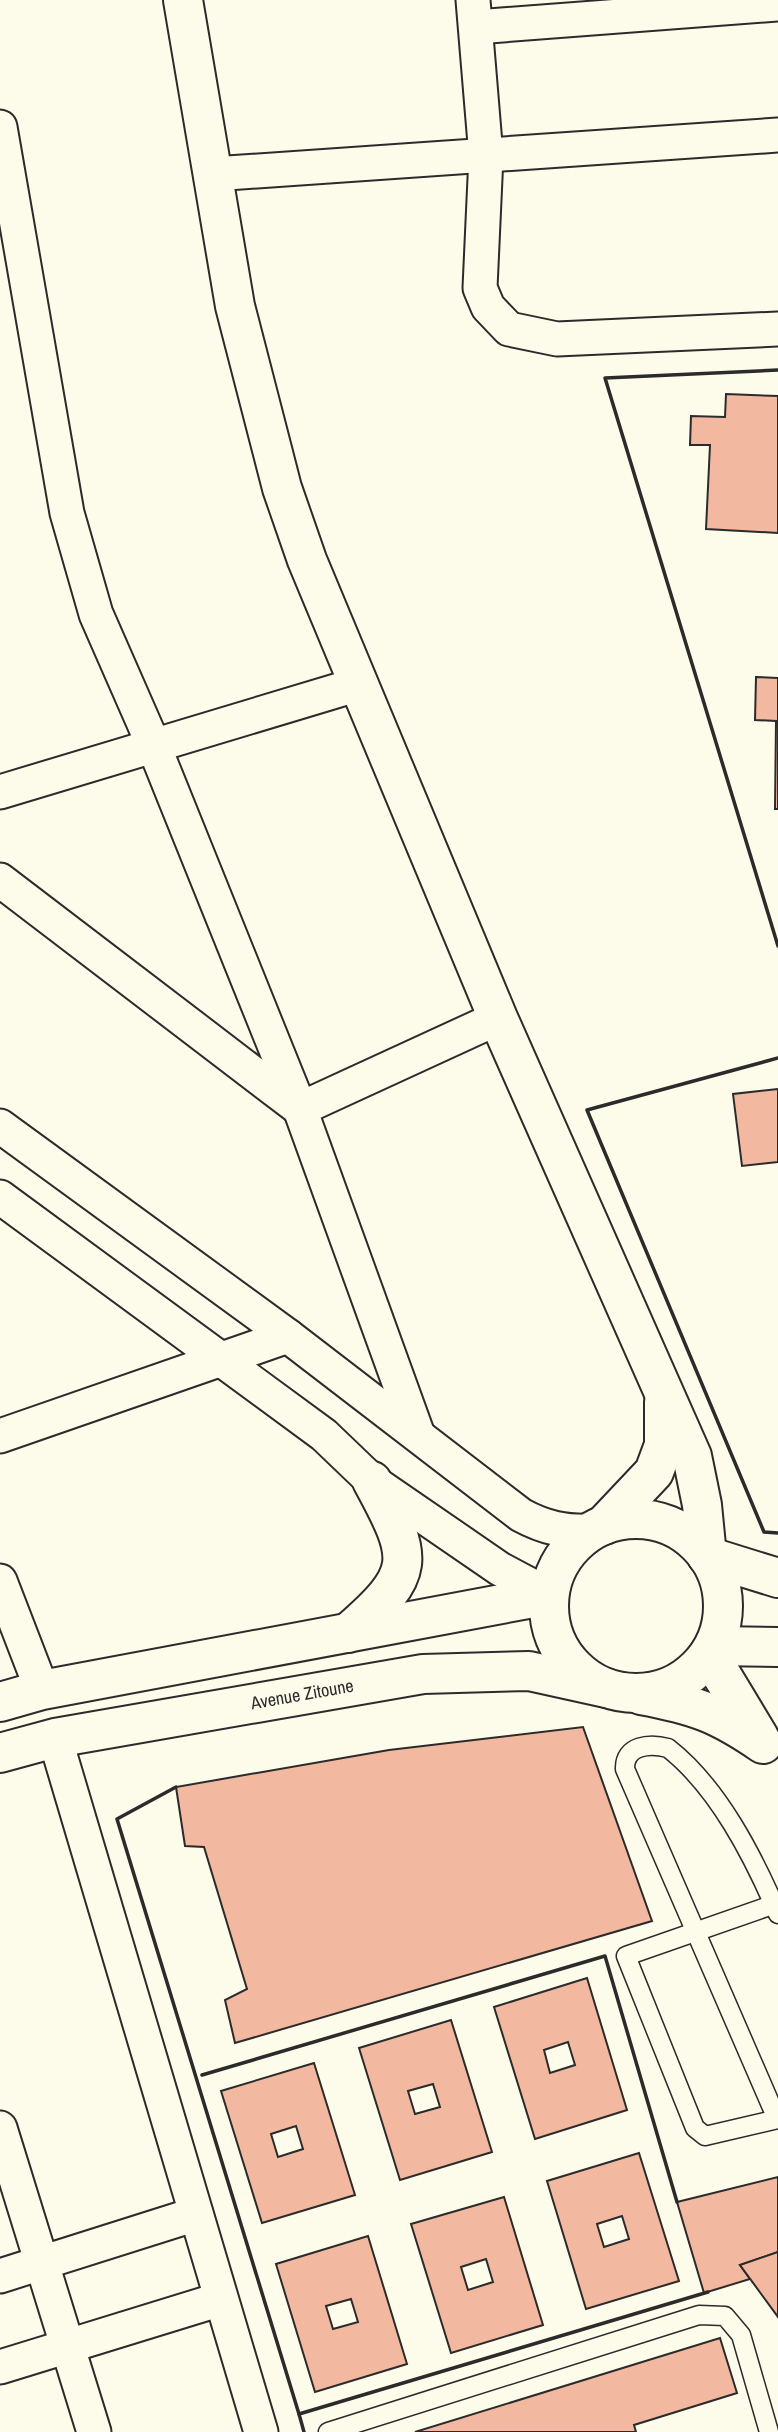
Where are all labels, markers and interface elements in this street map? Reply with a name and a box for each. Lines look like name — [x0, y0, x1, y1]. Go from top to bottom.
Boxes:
street label: Avenue Zitoune — [248, 1673, 355, 1716]

